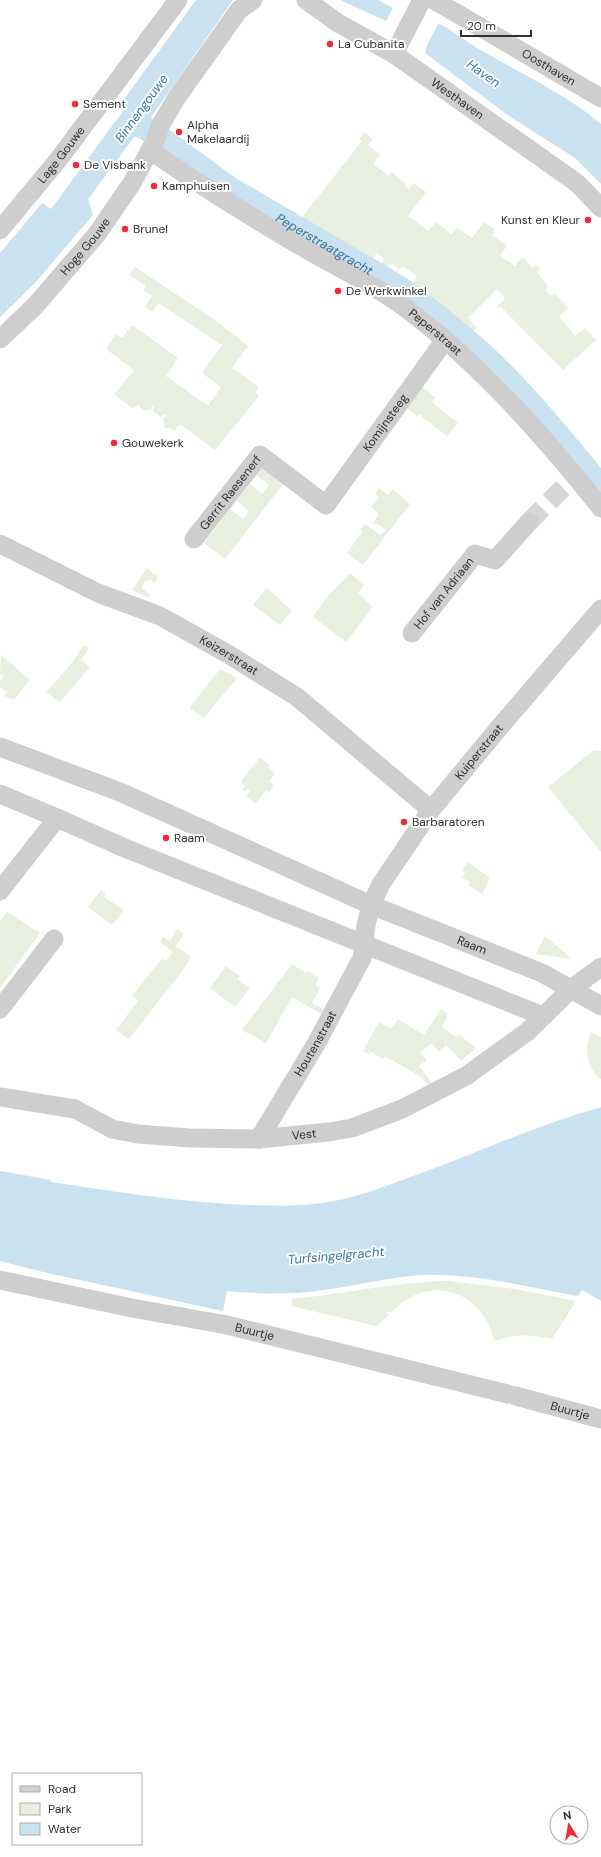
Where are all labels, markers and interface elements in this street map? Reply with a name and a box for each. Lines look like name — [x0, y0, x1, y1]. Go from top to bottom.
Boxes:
scale bar — [461, 12, 531, 38]
text: 20 m — [467, 18, 496, 34]
place label: La Cubanita — [338, 36, 405, 52]
marker: La Cubanita — [325, 39, 335, 49]
street label: Oosthaven — [519, 45, 579, 89]
water label: Haven — [464, 56, 504, 91]
water label: Binnengouwe — [111, 71, 172, 146]
street label: Westhaven — [428, 75, 487, 123]
place label: Sement — [83, 96, 126, 112]
marker: Sement — [70, 99, 80, 109]
place label: Alpha Makelaardij — [187, 117, 249, 147]
street label: Lage Gouwe — [34, 123, 89, 187]
marker: Alpha Makelaardij — [174, 127, 184, 137]
place label: De Visbank — [84, 157, 146, 173]
marker: De Visbank — [71, 160, 81, 170]
place label: Kamphuisen — [162, 178, 230, 194]
marker: Kamphuisen — [149, 181, 159, 191]
water label: Peperstraatgracht — [273, 209, 377, 280]
place label: Kunst en Kleur — [501, 212, 581, 228]
street label: Hoge Gouwe — [57, 214, 114, 279]
marker: Kunst en Kleur — [583, 215, 593, 225]
place label: Brunel — [133, 221, 168, 237]
marker: Brunel — [120, 224, 130, 234]
place label: De Werkwinkel — [346, 283, 427, 299]
marker: De Werkwinkel — [333, 286, 343, 296]
street label: Peperstraat — [405, 305, 466, 359]
street label: Komijnsteeg — [359, 390, 412, 455]
place label: Gouwekerk — [122, 435, 184, 451]
marker: Gouwekerk — [109, 438, 119, 448]
street label: Gerrit Raesenerf — [196, 452, 265, 533]
street label: Hof van Adriaan — [410, 554, 477, 632]
street label: Keizerstraat — [197, 632, 262, 679]
street label: Kuiperstraat — [451, 720, 507, 783]
place label: Barbaratoren — [412, 814, 485, 830]
marker: Barbaratoren — [399, 817, 409, 827]
place label: Raam — [174, 830, 205, 846]
marker: Raam — [161, 833, 171, 843]
street label: Raam — [455, 932, 489, 958]
street label: Houtenstraat — [290, 1008, 341, 1079]
street label: Vest — [291, 1125, 317, 1144]
water label: Turfsingelgracht — [287, 1243, 386, 1268]
street label: Buurtje — [233, 1319, 276, 1344]
street label: Buurtje — [549, 1398, 592, 1424]
legend — [12, 1773, 142, 1845]
text: Road — [48, 1781, 76, 1797]
text: Park — [48, 1801, 72, 1817]
north arrow — [549, 1805, 589, 1845]
text: N — [562, 1808, 572, 1823]
text: Water — [48, 1821, 82, 1837]

